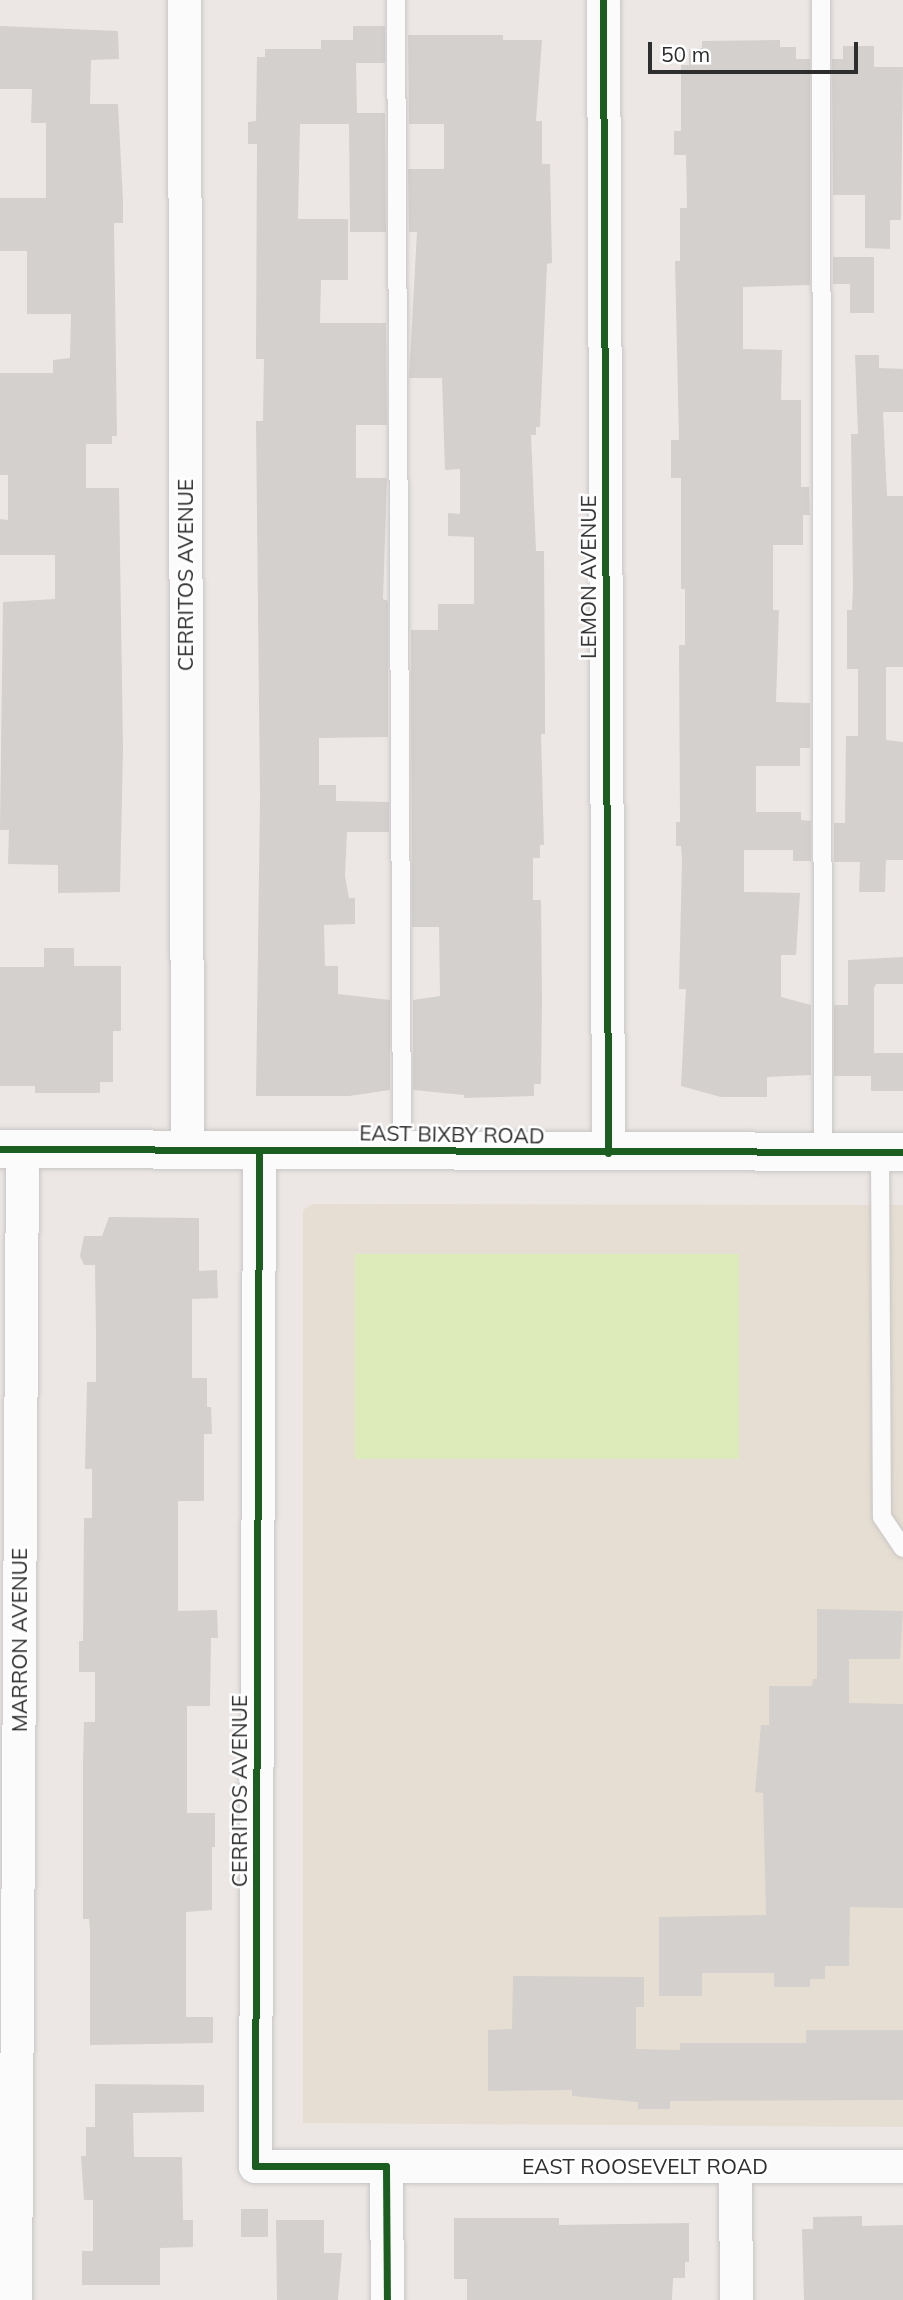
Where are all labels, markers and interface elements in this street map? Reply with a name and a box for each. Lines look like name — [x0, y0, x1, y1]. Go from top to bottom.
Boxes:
scale bar — [651, 28, 861, 72]
text: 50 m — [661, 41, 710, 67]
street label: CERRITOS AVENUE — [172, 479, 198, 671]
street label: LEMON AVENUE — [575, 495, 601, 659]
street label: EAST BIXBY ROAD — [359, 1120, 545, 1148]
street label: MARRON AVENUE — [6, 1548, 32, 1732]
street label: CERRITOS AVENUE — [226, 1695, 252, 1887]
street label: EAST ROOSEVELT ROAD — [522, 2153, 768, 2179]

